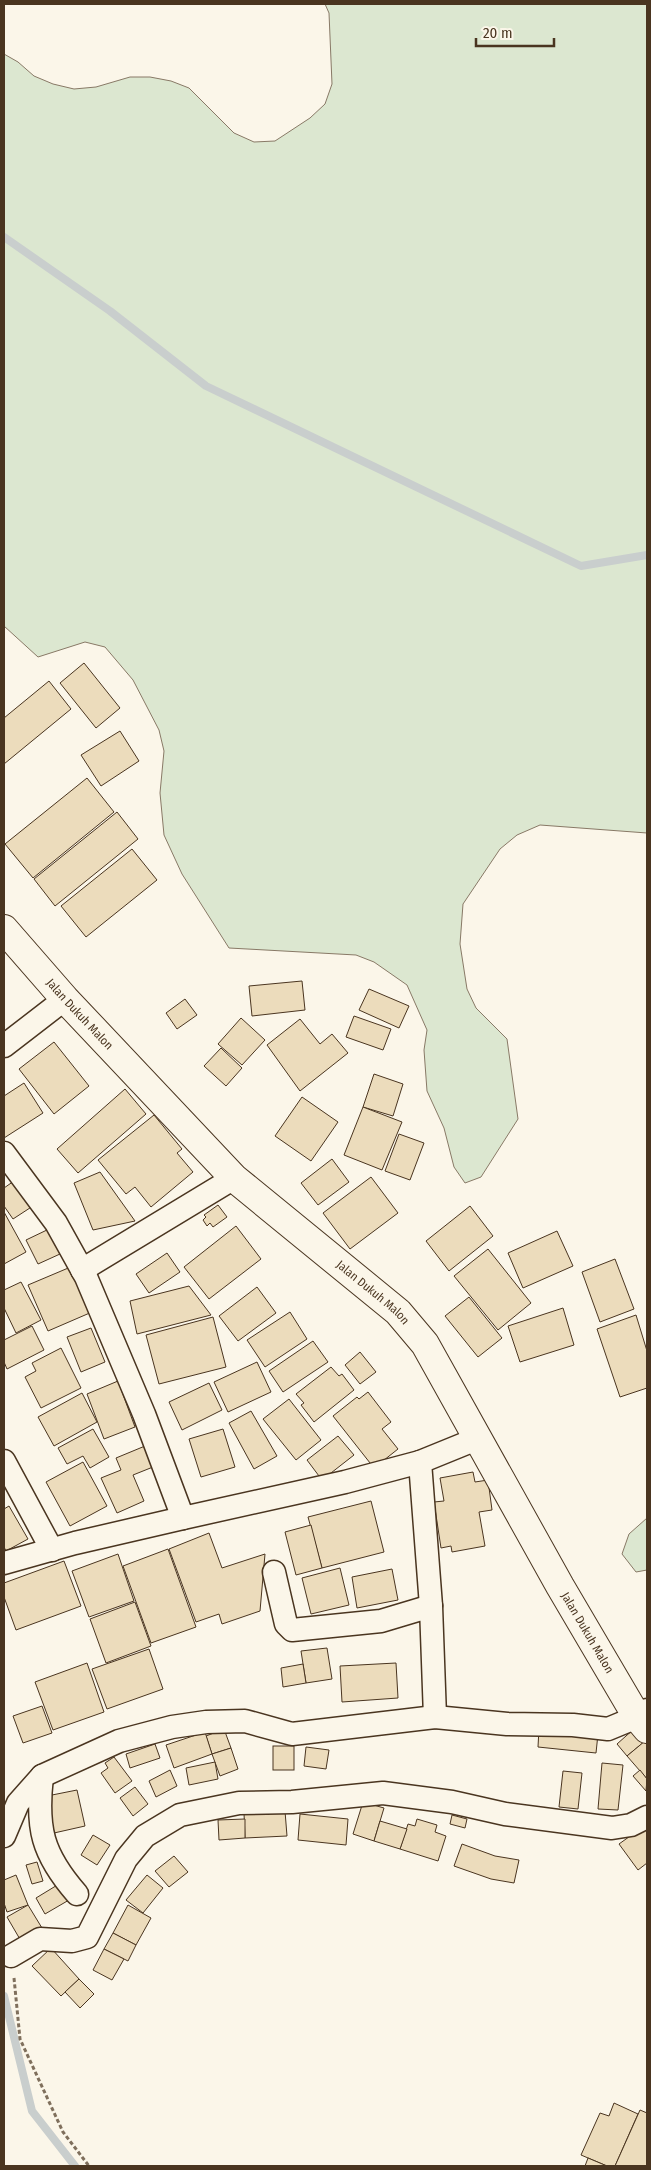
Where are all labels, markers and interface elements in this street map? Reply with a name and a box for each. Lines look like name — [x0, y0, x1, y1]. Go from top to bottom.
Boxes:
scale bar — [476, 15, 554, 47]
text: 20 m — [483, 24, 513, 42]
street label: Jalan Dukuh Malon — [44, 976, 116, 1052]
street label: Jalan Dukuh Malon — [334, 1258, 412, 1327]
street label: Jalan Dukuh Malon — [558, 1590, 617, 1676]

